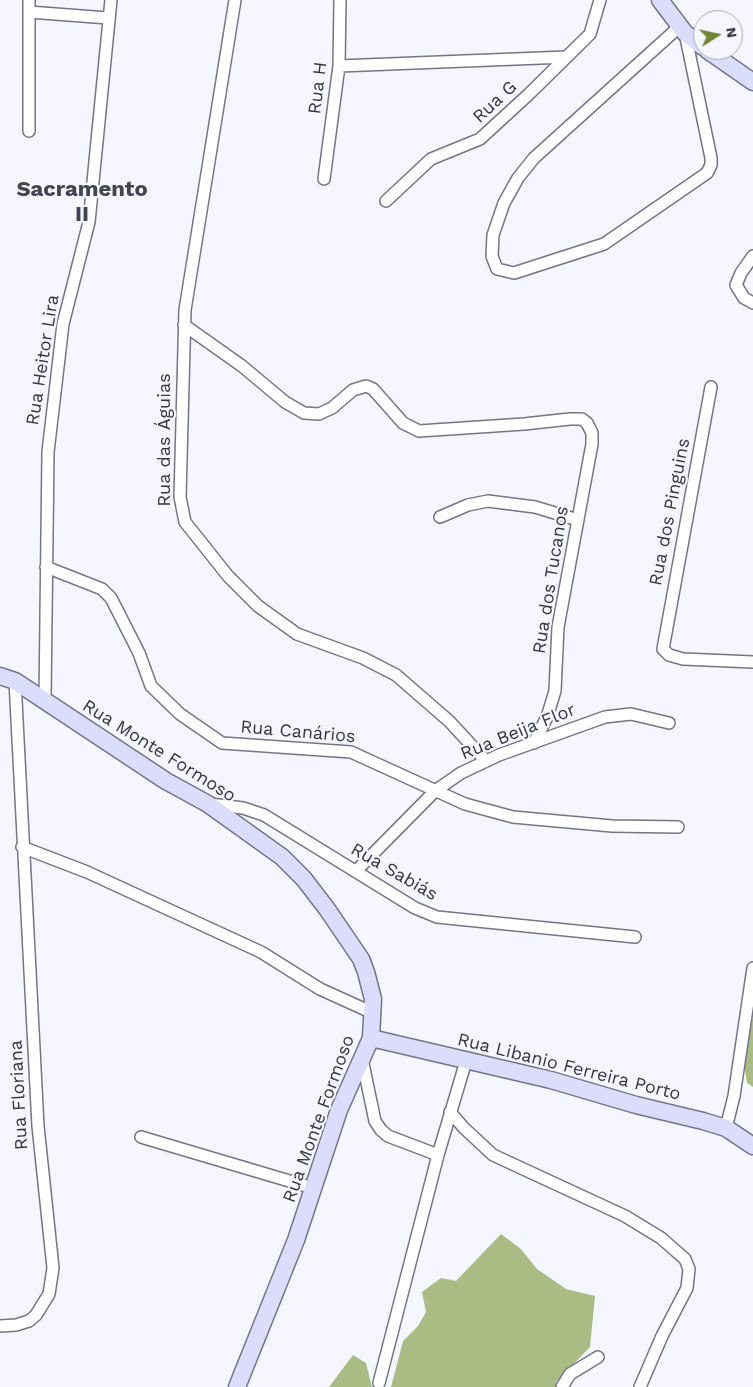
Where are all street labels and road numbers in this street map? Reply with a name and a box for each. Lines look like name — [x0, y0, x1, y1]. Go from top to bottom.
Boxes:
street label: Rua H — [304, 61, 332, 115]
street label: Rua G — [469, 76, 521, 128]
street label: Rua Heitor Lira — [22, 293, 64, 427]
street label: Rua das Águias — [154, 373, 176, 507]
street label: Rua dos Pinguins — [645, 436, 695, 588]
street label: Rua dos Tucanos — [529, 505, 573, 655]
street label: Rua Monte Formoso — [78, 695, 240, 807]
street label: Rua Beija Flor — [457, 699, 579, 765]
street label: Rua Canários — [240, 716, 356, 748]
street label: Rua Sabiás — [347, 839, 441, 905]
street label: Rua Libanio Ferreira Porto — [455, 1029, 683, 1105]
street label: Rua Monte Formoso — [279, 1032, 359, 1206]
street label: Rua Floriana — [5, 1039, 33, 1151]

